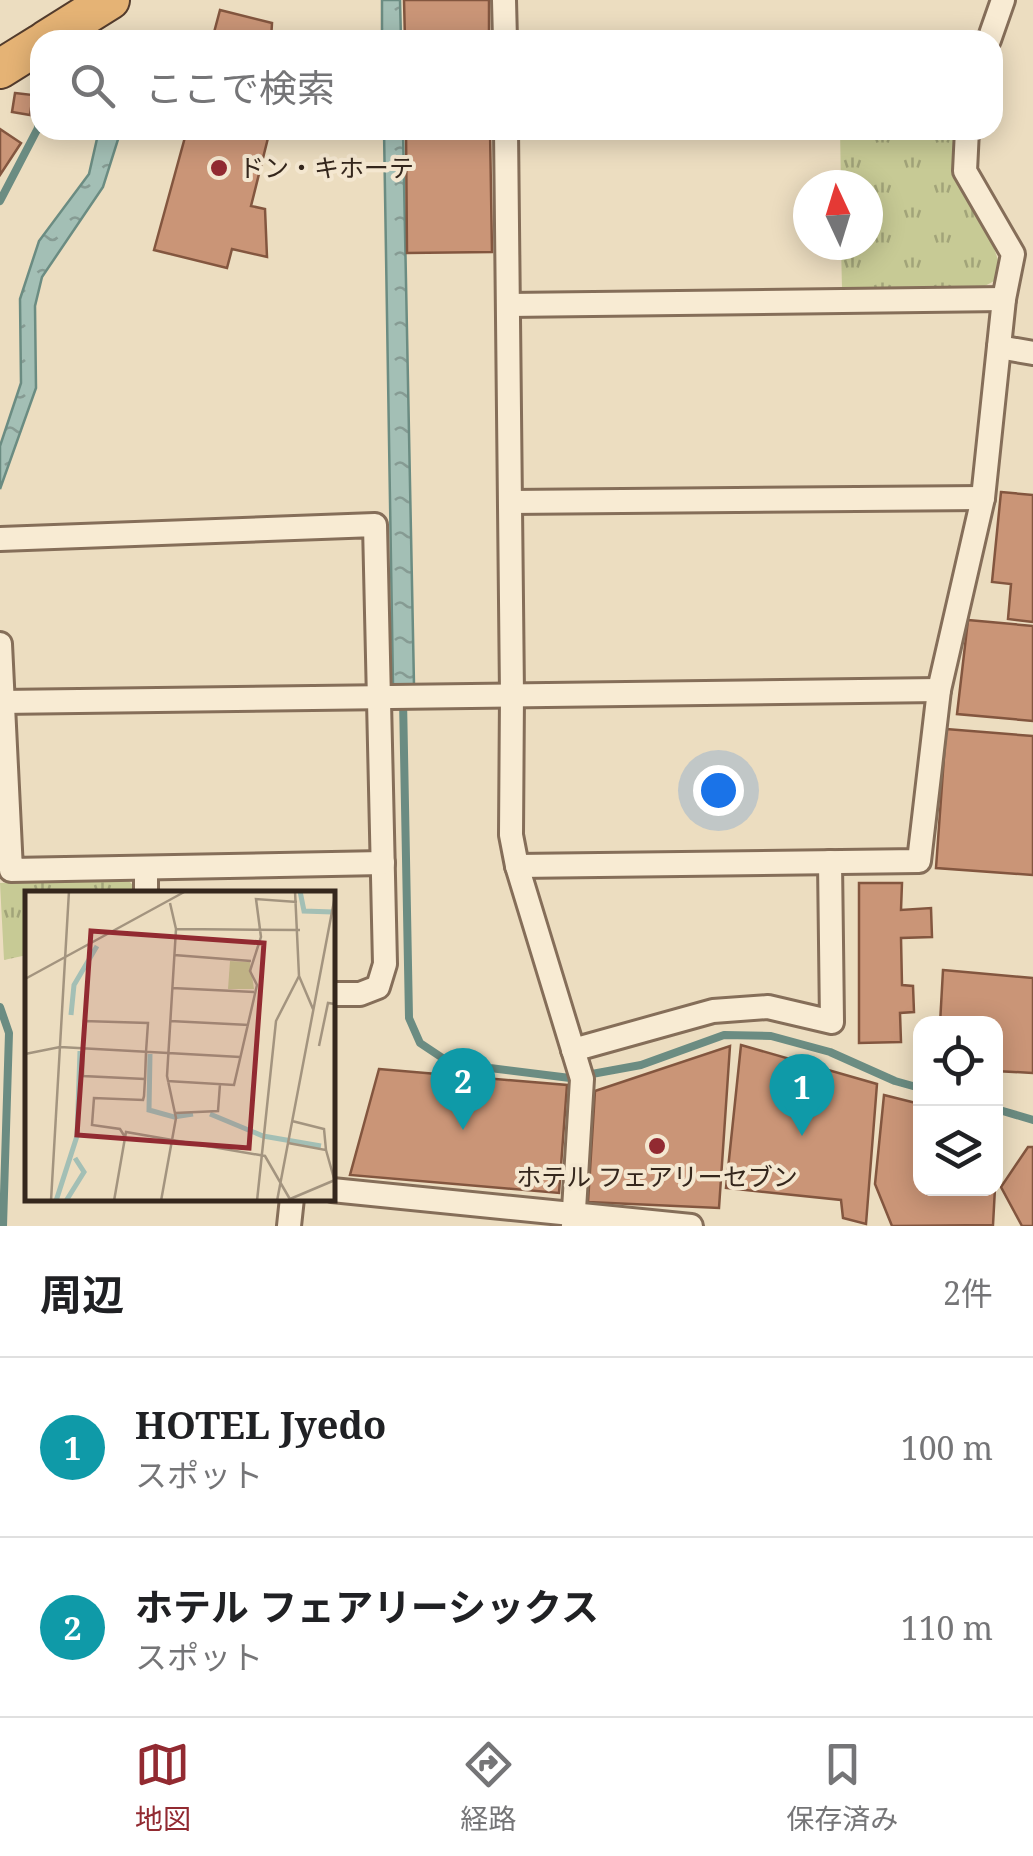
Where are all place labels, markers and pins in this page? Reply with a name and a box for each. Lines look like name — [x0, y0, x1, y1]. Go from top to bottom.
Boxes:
place label: ドン・キホーテ — [239, 150, 414, 184]
marker: ドン・キホーテ — [208, 157, 230, 179]
pin: 2 — [430, 1048, 496, 1130]
pin: 1 — [770, 1054, 834, 1136]
marker: ホテル フェアリーセブン — [646, 1135, 668, 1157]
place label: ホテル フェアリーセブン — [516, 1159, 798, 1193]

